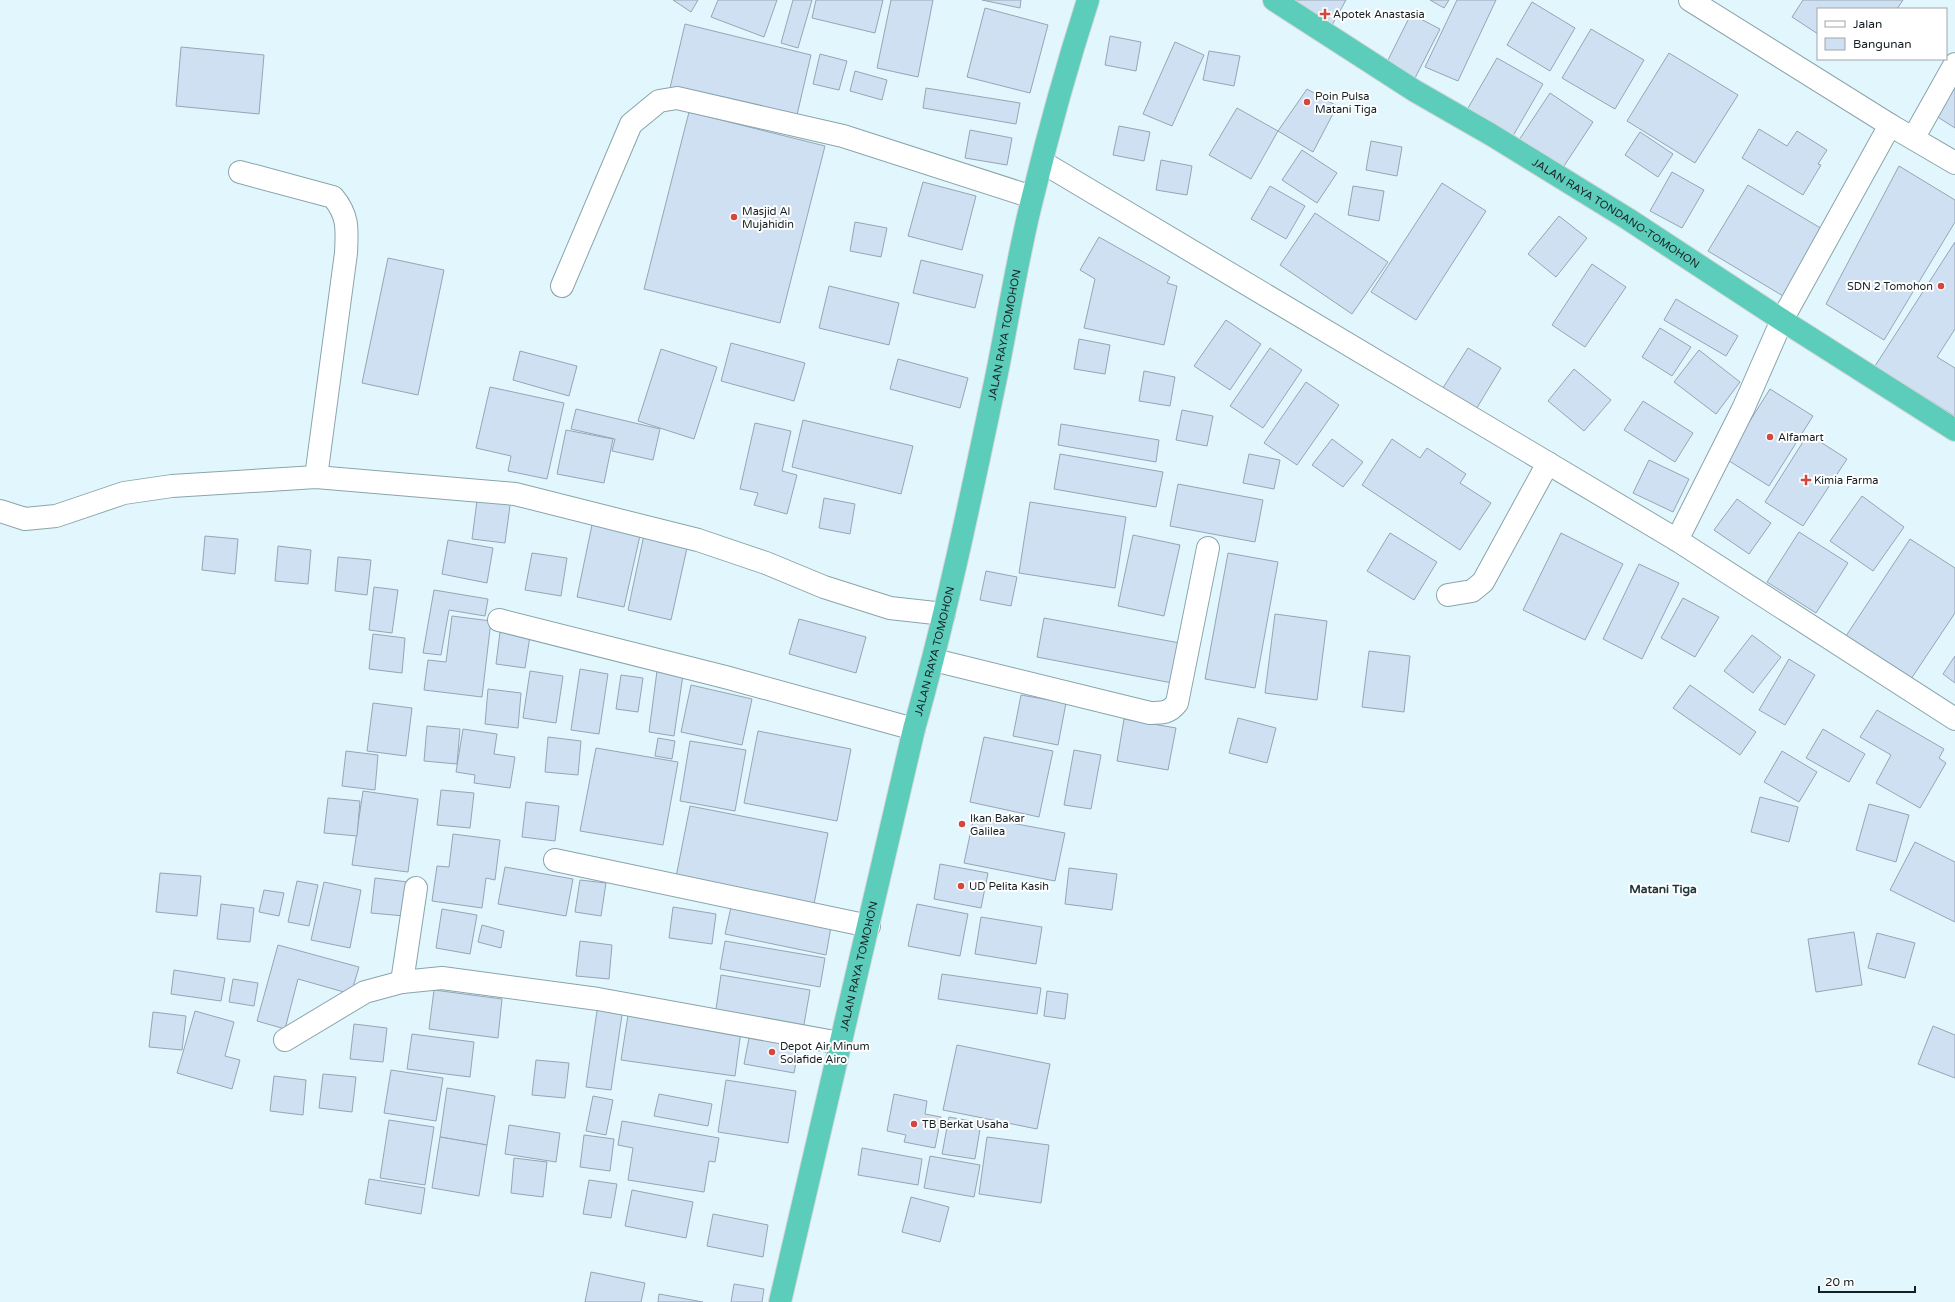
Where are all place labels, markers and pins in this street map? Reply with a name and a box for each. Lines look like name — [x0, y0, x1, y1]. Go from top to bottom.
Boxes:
place label: Apotek Anastasia — [1333, 8, 1425, 21]
marker: Apotek Anastasia — [1320, 9, 1330, 19]
place label: Poin Pulsa Matani Tiga — [1315, 90, 1377, 116]
marker: Poin Pulsa Matani Tiga — [1302, 97, 1312, 107]
place label: Masjid Al Mujahidin — [742, 205, 794, 231]
marker: Masjid Al Mujahidin — [729, 212, 739, 222]
place label: SDN 2 Tomohon — [1847, 280, 1933, 293]
marker: SDN 2 Tomohon — [1936, 281, 1946, 291]
place label: Alfamart — [1778, 431, 1824, 444]
marker: Alfamart — [1765, 432, 1775, 442]
place label: Kimia Farma — [1814, 474, 1879, 487]
marker: Kimia Farma — [1801, 475, 1811, 485]
place label: Ikan Bakar Galilea — [970, 812, 1026, 838]
marker: Ikan Bakar Galilea — [957, 819, 967, 829]
place label: UD Pelita Kasih — [969, 880, 1049, 893]
marker: UD Pelita Kasih — [956, 881, 966, 891]
place label: Depot Air Minum Solafide Airo — [780, 1040, 870, 1066]
marker: Depot Air Minum Solafide Airo — [767, 1047, 777, 1057]
place label: TB Berkat Usaha — [922, 1118, 1009, 1131]
marker: TB Berkat Usaha — [909, 1119, 919, 1129]

